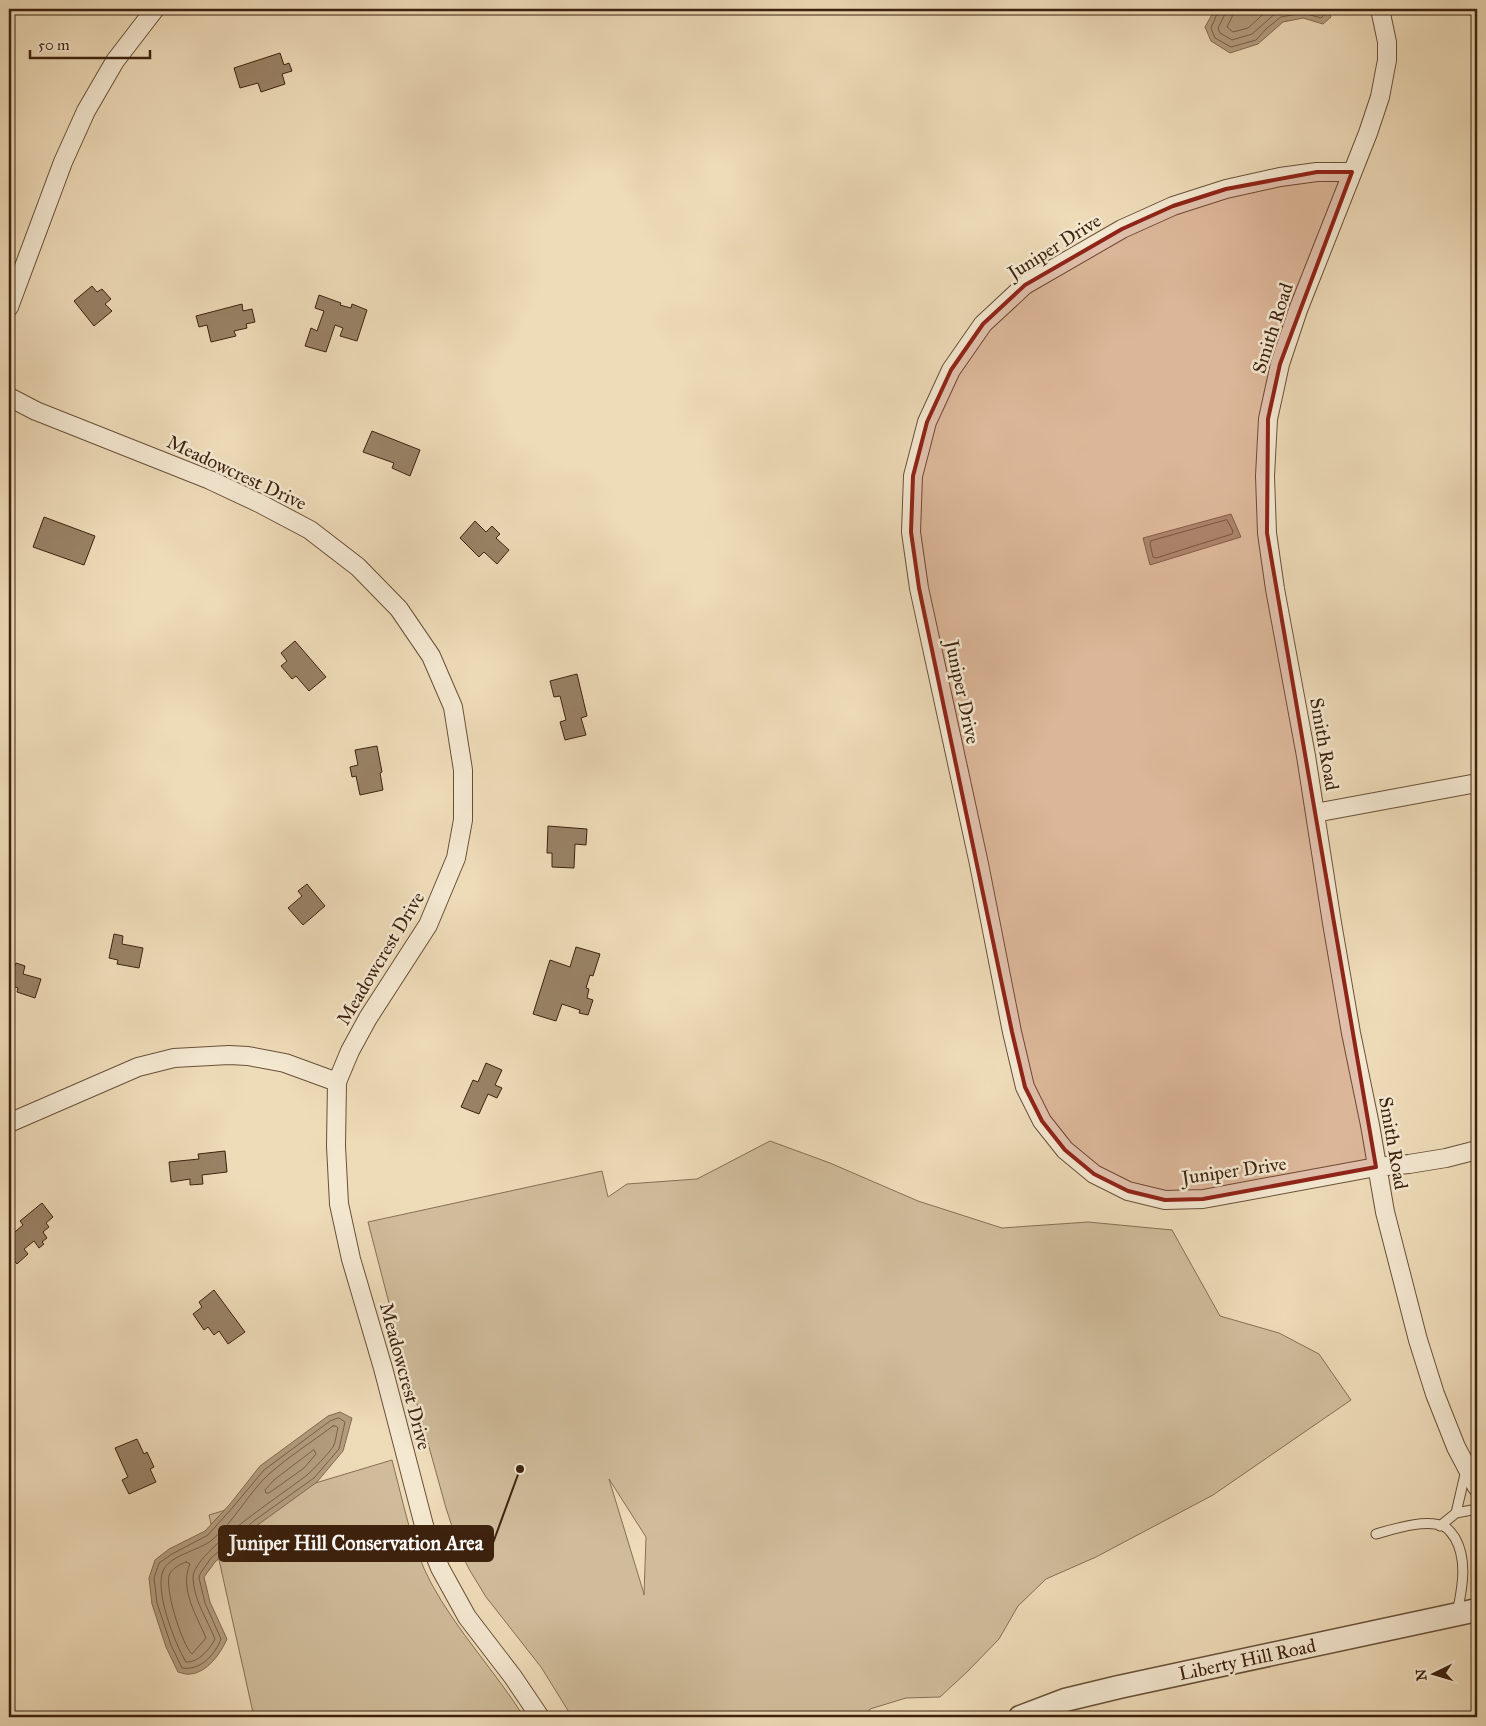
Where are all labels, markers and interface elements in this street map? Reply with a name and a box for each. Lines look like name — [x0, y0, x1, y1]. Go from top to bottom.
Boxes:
scale bar — [30, 28, 150, 60]
text: 50 m — [38, 36, 70, 54]
street label: Juniper Drive — [1002, 209, 1106, 286]
street label: Smith Road — [1247, 280, 1298, 376]
street label: Meadowcrest Drive — [163, 430, 310, 515]
street label: Juniper Drive — [939, 636, 985, 746]
street label: Smith Road — [1305, 696, 1344, 793]
street label: Meadowcrest Drive — [332, 887, 429, 1029]
street label: Smith Road — [1374, 1095, 1413, 1192]
street label: Juniper Drive — [1178, 1152, 1288, 1190]
street label: Meadowcrest Drive — [375, 1300, 436, 1452]
callout: Juniper Hill Conservation Area — [219, 1526, 493, 1561]
text: Juniper Hill Conservation Area — [226, 1531, 484, 1557]
street label: Liberty Hill Road — [1176, 1634, 1318, 1685]
north arrow — [1408, 1648, 1458, 1698]
text: N — [1413, 1668, 1431, 1682]

